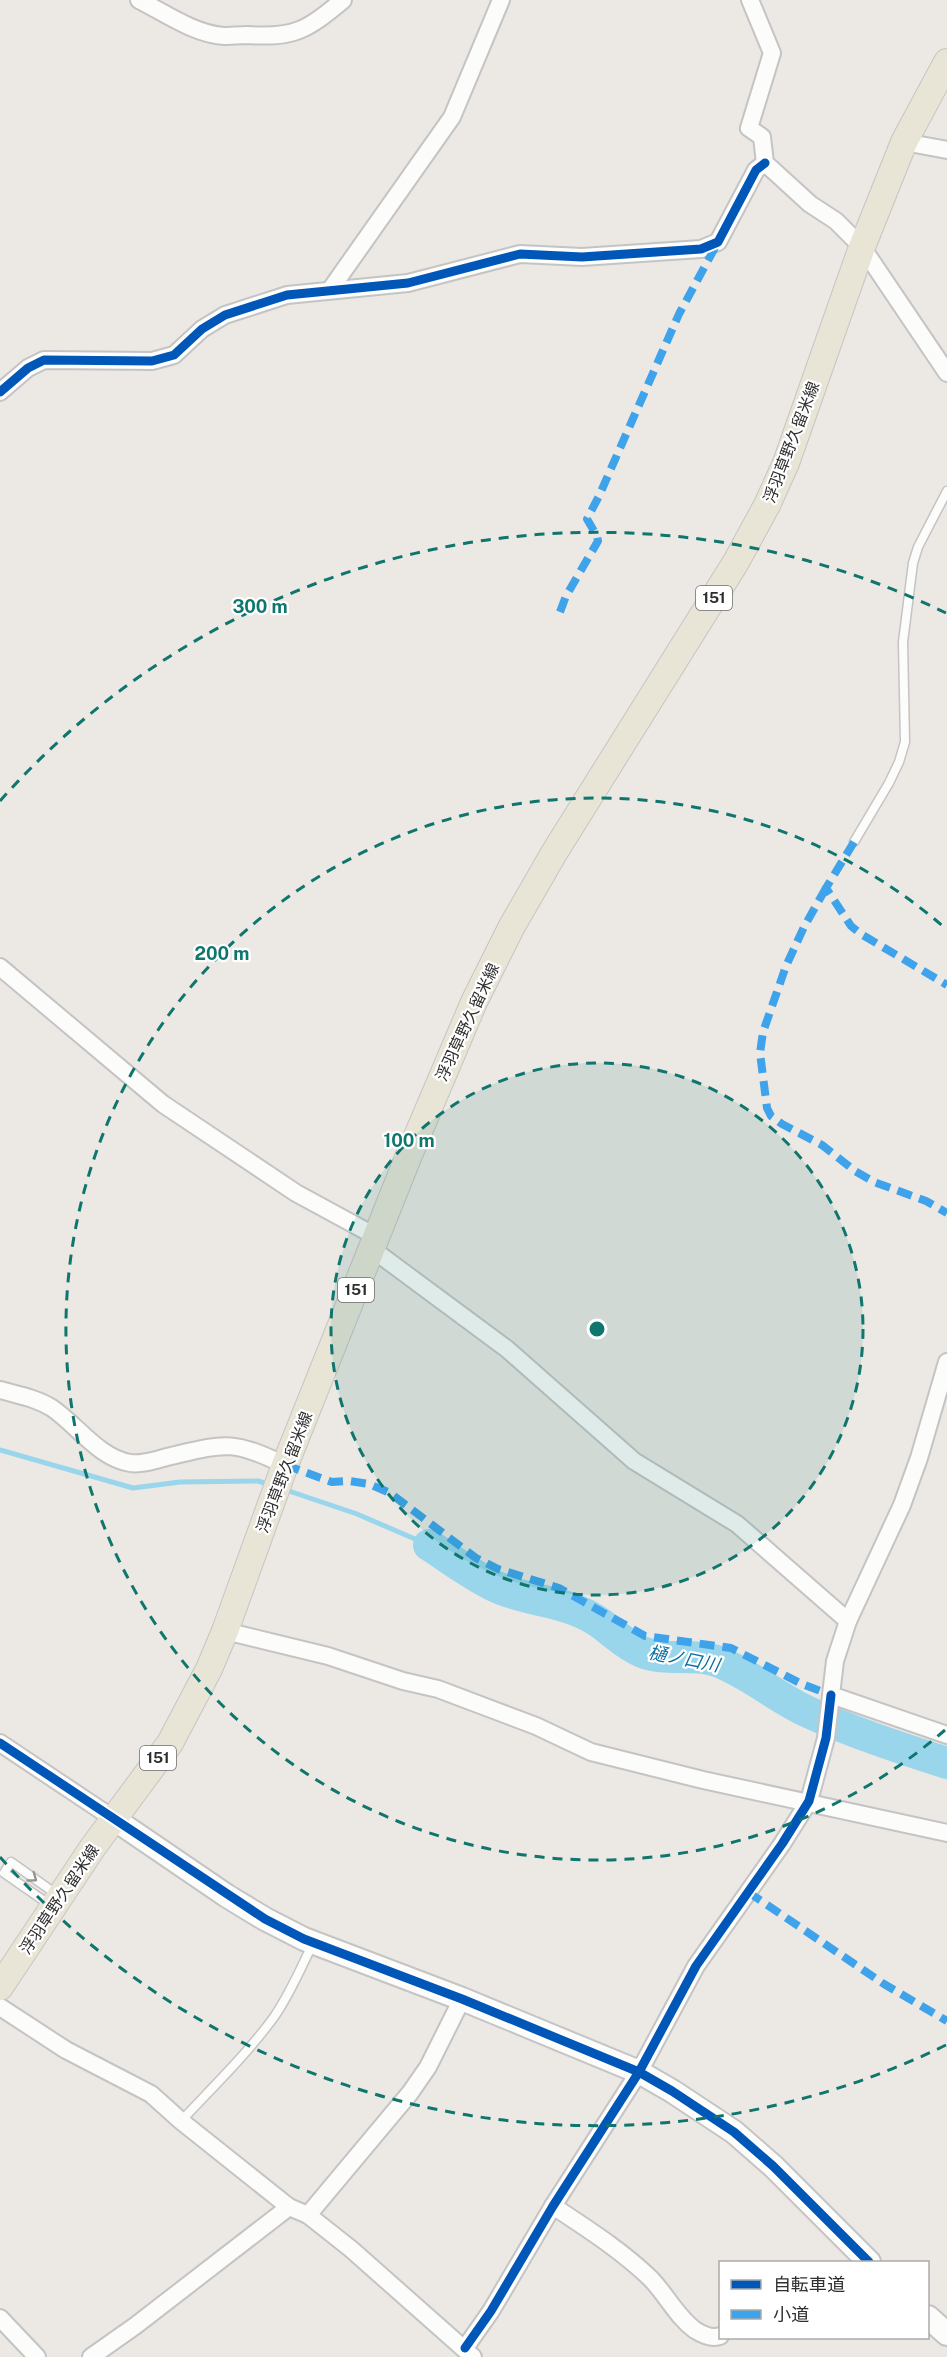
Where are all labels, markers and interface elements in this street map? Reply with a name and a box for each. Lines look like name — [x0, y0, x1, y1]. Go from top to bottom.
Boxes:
street label: 浮羽草野久留米線 — [760, 379, 823, 505]
road number: 151 — [696, 586, 732, 610]
text: 300 m — [232, 596, 288, 617]
text: 200 m — [195, 943, 249, 964]
street label: 浮羽草野久留米線 — [432, 960, 503, 1084]
text: 100 m — [383, 1130, 435, 1151]
road number: 151 — [338, 1278, 374, 1302]
centre of rings — [587, 1319, 607, 1339]
street label: 浮羽草野久留米線 — [253, 1409, 316, 1535]
water label: 樋ノ口川 — [647, 1641, 723, 1676]
road number: 151 — [140, 1746, 176, 1770]
street label: 浮羽草野久留米線 — [16, 1841, 103, 1958]
one-way arrow — [27, 1870, 38, 1881]
legend — [719, 2261, 929, 2339]
text: 自転車道 — [773, 2274, 845, 2295]
text: 小道 — [773, 2304, 809, 2325]

